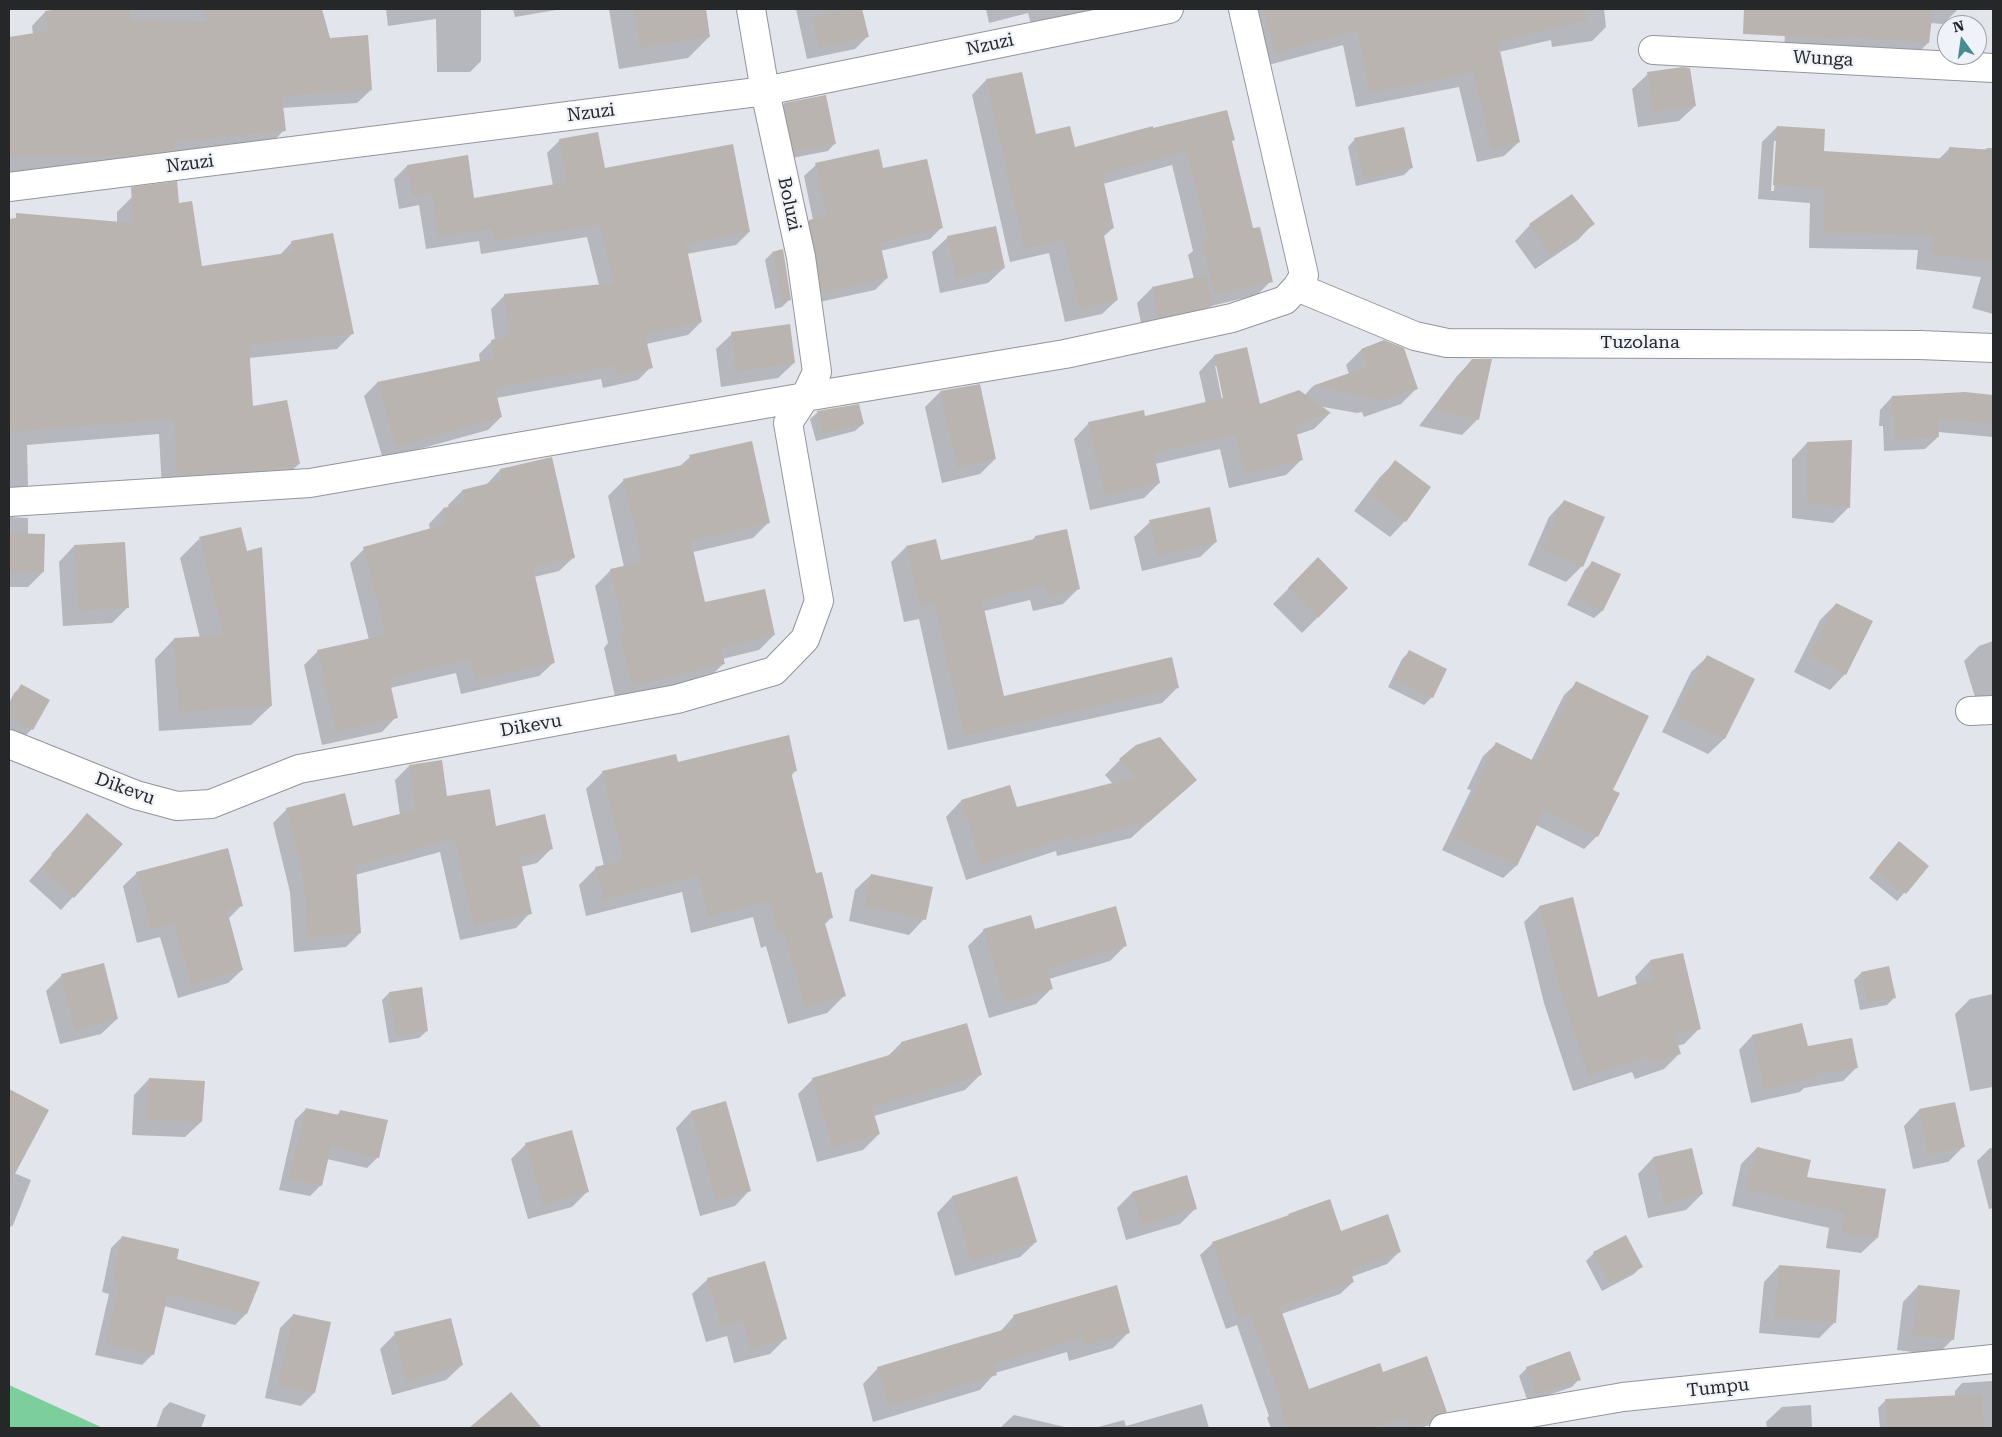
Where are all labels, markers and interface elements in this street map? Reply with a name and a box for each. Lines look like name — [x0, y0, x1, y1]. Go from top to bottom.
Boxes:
north arrow — [1937, 15, 1987, 65]
text: N — [1951, 17, 1966, 35]
street label: Nzuzi — [964, 29, 1016, 61]
street label: Wunga — [1792, 47, 1854, 71]
street label: Nzuzi — [566, 99, 616, 127]
street label: Nzuzi — [165, 150, 215, 178]
street label: Boluzi — [773, 175, 805, 233]
street label: Tuzolana — [1600, 332, 1680, 354]
street label: Dikevu — [499, 710, 563, 742]
street label: Dikevu — [92, 768, 158, 810]
street label: Tumpu — [1686, 1374, 1750, 1402]

